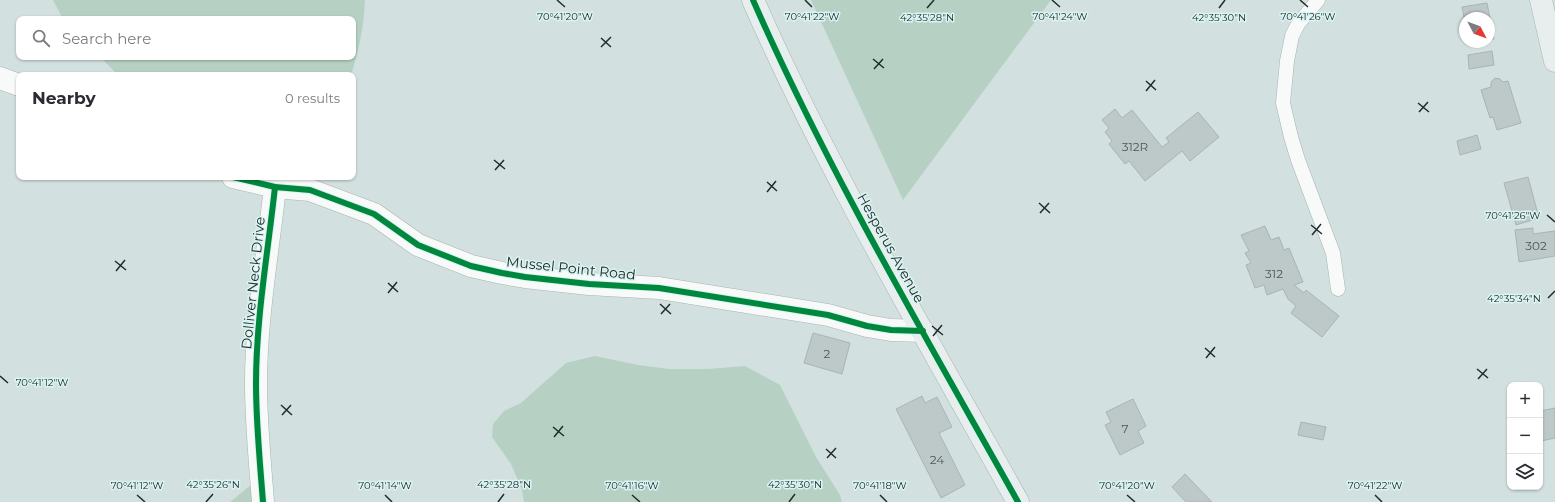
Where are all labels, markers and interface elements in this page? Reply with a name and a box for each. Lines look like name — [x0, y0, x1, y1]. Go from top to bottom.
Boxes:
text: 70°41'20"W — [537, 10, 593, 23]
text: 70°41'22"W — [785, 10, 839, 23]
text: 70°41'24"W — [1033, 10, 1087, 23]
text: 70°41'26"W — [1281, 10, 1335, 23]
text: 42°35'28"N — [900, 11, 954, 24]
text: 42°35'30"N — [1192, 11, 1246, 24]
north arrow — [1459, 12, 1495, 48]
search box — [16, 16, 356, 60]
icon: search — [30, 27, 52, 49]
text: Search here — [62, 29, 151, 48]
text: Nearby — [32, 88, 96, 108]
text: 0 results — [285, 90, 340, 106]
house number: 312R — [1122, 139, 1149, 154]
street label: Hesperus Avenue — [853, 190, 929, 306]
text: 70°41'26"W — [1486, 209, 1540, 222]
street label: Dolliver Neck Drive — [237, 216, 269, 350]
house number: 302 — [1525, 238, 1547, 253]
street label: Mussel Point Road — [505, 252, 637, 284]
house number: 312 — [1265, 266, 1283, 281]
text: 42°35'34"N — [1487, 292, 1541, 305]
house number: 2 — [824, 346, 831, 361]
text: 70°41'12"W — [16, 376, 68, 389]
map controls — [1507, 382, 1543, 490]
button: + — [1507, 382, 1543, 418]
button: − — [1507, 418, 1543, 454]
house number: 7 — [1121, 421, 1129, 436]
house number: 24 — [930, 452, 944, 467]
button: layers — [1507, 454, 1543, 490]
text: 42°35'26"N — [186, 478, 240, 491]
text: 42°35'28"N — [477, 478, 531, 491]
text: 42°35'30"N — [768, 478, 822, 491]
text: 70°41'12"W — [111, 479, 163, 492]
text: 70°41'14"W — [358, 479, 412, 492]
text: 70°41'16"W — [605, 479, 659, 492]
text: 70°41'18"W — [853, 479, 907, 492]
text: 70°41'20"W — [1099, 479, 1155, 492]
text: 70°41'22"W — [1348, 479, 1402, 492]

